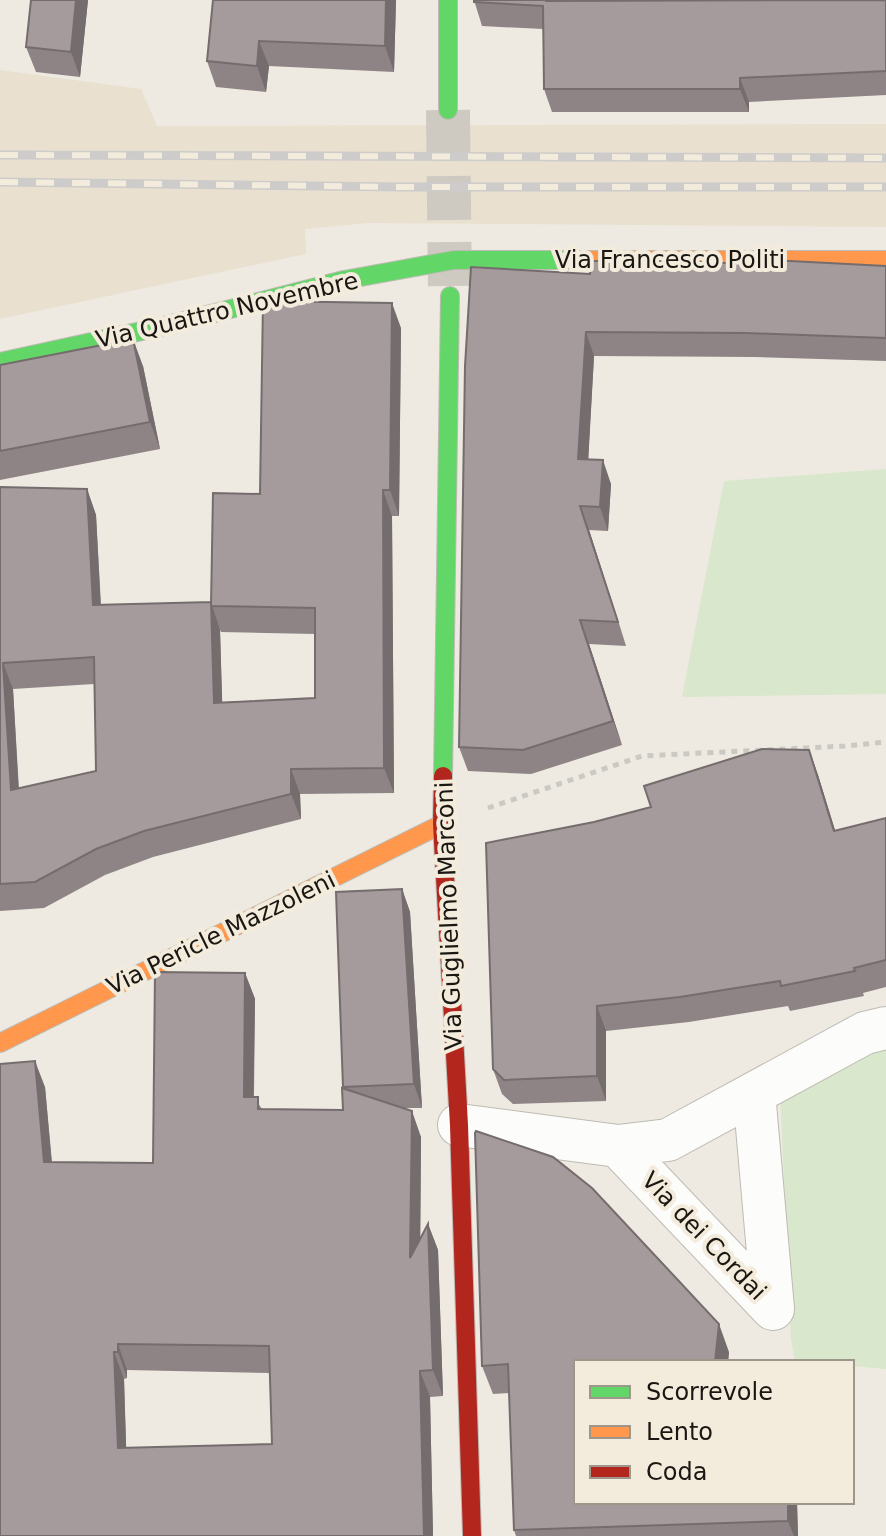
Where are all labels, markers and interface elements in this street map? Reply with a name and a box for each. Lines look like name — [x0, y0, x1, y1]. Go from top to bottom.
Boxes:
street label: Via Francesco Politi — [555, 246, 785, 274]
street label: Via Quattro Novembre — [93, 266, 361, 354]
street label: Via Guglielmo Marconi — [430, 781, 468, 1051]
street label: Via Pericle Mazzoleni — [102, 865, 340, 1001]
street label: Via dei Cordai — [636, 1166, 772, 1306]
legend — [574, 1360, 854, 1504]
text: Scorrevole — [646, 1378, 773, 1406]
text: Lento — [646, 1418, 713, 1446]
text: Coda — [646, 1458, 707, 1486]

